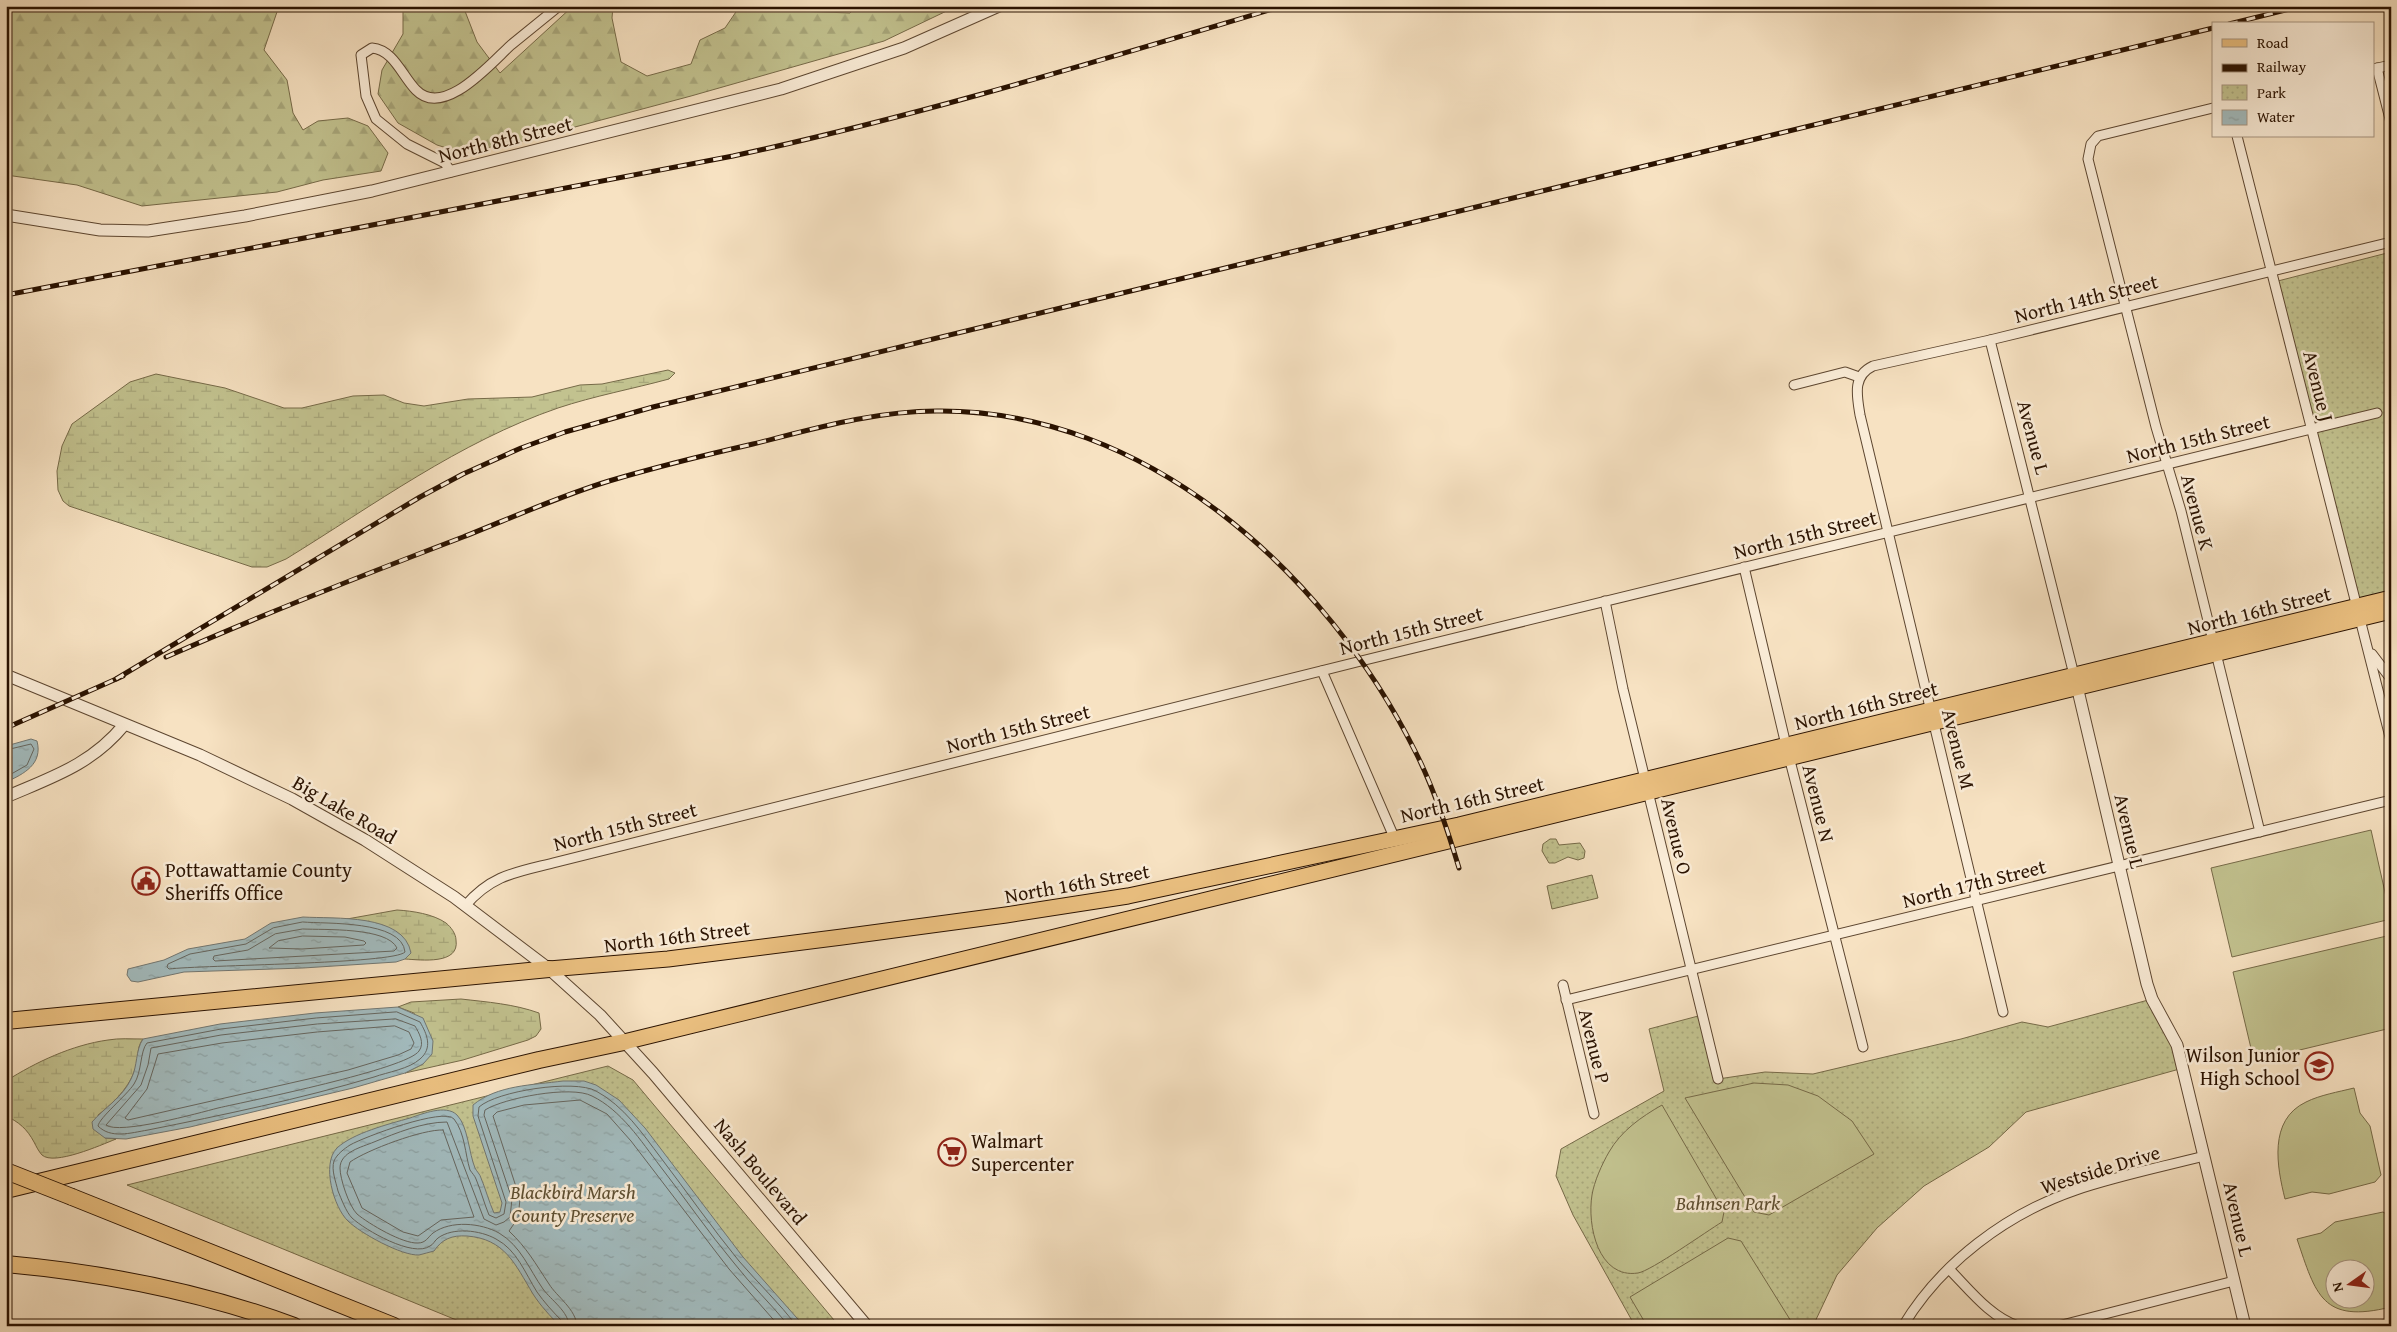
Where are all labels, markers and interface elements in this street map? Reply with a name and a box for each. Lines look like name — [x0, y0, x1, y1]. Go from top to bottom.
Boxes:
legend — [2212, 22, 2374, 138]
text: Road — [2257, 32, 2288, 53]
text: Railway — [2257, 56, 2307, 77]
text: Park — [2257, 82, 2286, 103]
text: Water — [2257, 106, 2295, 127]
street label: North 8th Street — [435, 108, 575, 170]
street label: North 14th Street — [2011, 266, 2161, 330]
street label: Avenue J — [2296, 347, 2342, 425]
street label: Avenue L — [2010, 397, 2058, 478]
street label: North 15th Street — [2123, 406, 2273, 470]
street label: Avenue K — [2174, 471, 2222, 553]
street label: North 15th Street — [1730, 502, 1880, 566]
street label: North 16th Street — [2184, 578, 2334, 642]
street label: North 15th Street — [1336, 598, 1486, 662]
street label: North 16th Street — [1791, 673, 1941, 737]
street label: North 15th Street — [943, 696, 1093, 760]
street label: Avenue M — [1935, 706, 1983, 792]
street label: Avenue N — [1795, 761, 1843, 845]
street label: Big Lake Road — [288, 767, 403, 851]
street label: North 16th Street — [1397, 768, 1547, 830]
street label: Avenue L — [2107, 791, 2153, 871]
street label: North 15th Street — [550, 794, 700, 858]
street label: Avenue O — [1654, 795, 1700, 877]
street label: North 17th Street — [1899, 851, 2049, 915]
place label: Pottawattamie County Sheriffs Office — [165, 855, 352, 907]
street label: North 16th Street — [1002, 856, 1152, 910]
public building icon: Pottawattamie County Sheriffs Office — [131, 866, 161, 896]
street label: North 16th Street — [602, 913, 752, 959]
street label: Avenue P — [1572, 1005, 1618, 1087]
place label: Wilson Junior High School — [2186, 1040, 2300, 1092]
school or university icon: Wilson Junior High School — [2304, 1051, 2334, 1081]
street label: Nash Boulevard — [708, 1111, 814, 1231]
place label: Walmart Supercenter — [971, 1126, 1074, 1178]
supermarket icon: Walmart Supercenter — [937, 1137, 967, 1167]
street label: Westside Drive — [2037, 1137, 2163, 1201]
park label: Blackbird Marsh County Preserve — [509, 1177, 636, 1229]
street label: Avenue L — [2216, 1179, 2262, 1259]
park label: Bahnsen Park — [1675, 1188, 1781, 1217]
north arrow — [2324, 1260, 2374, 1310]
text: N — [2326, 1280, 2348, 1294]

